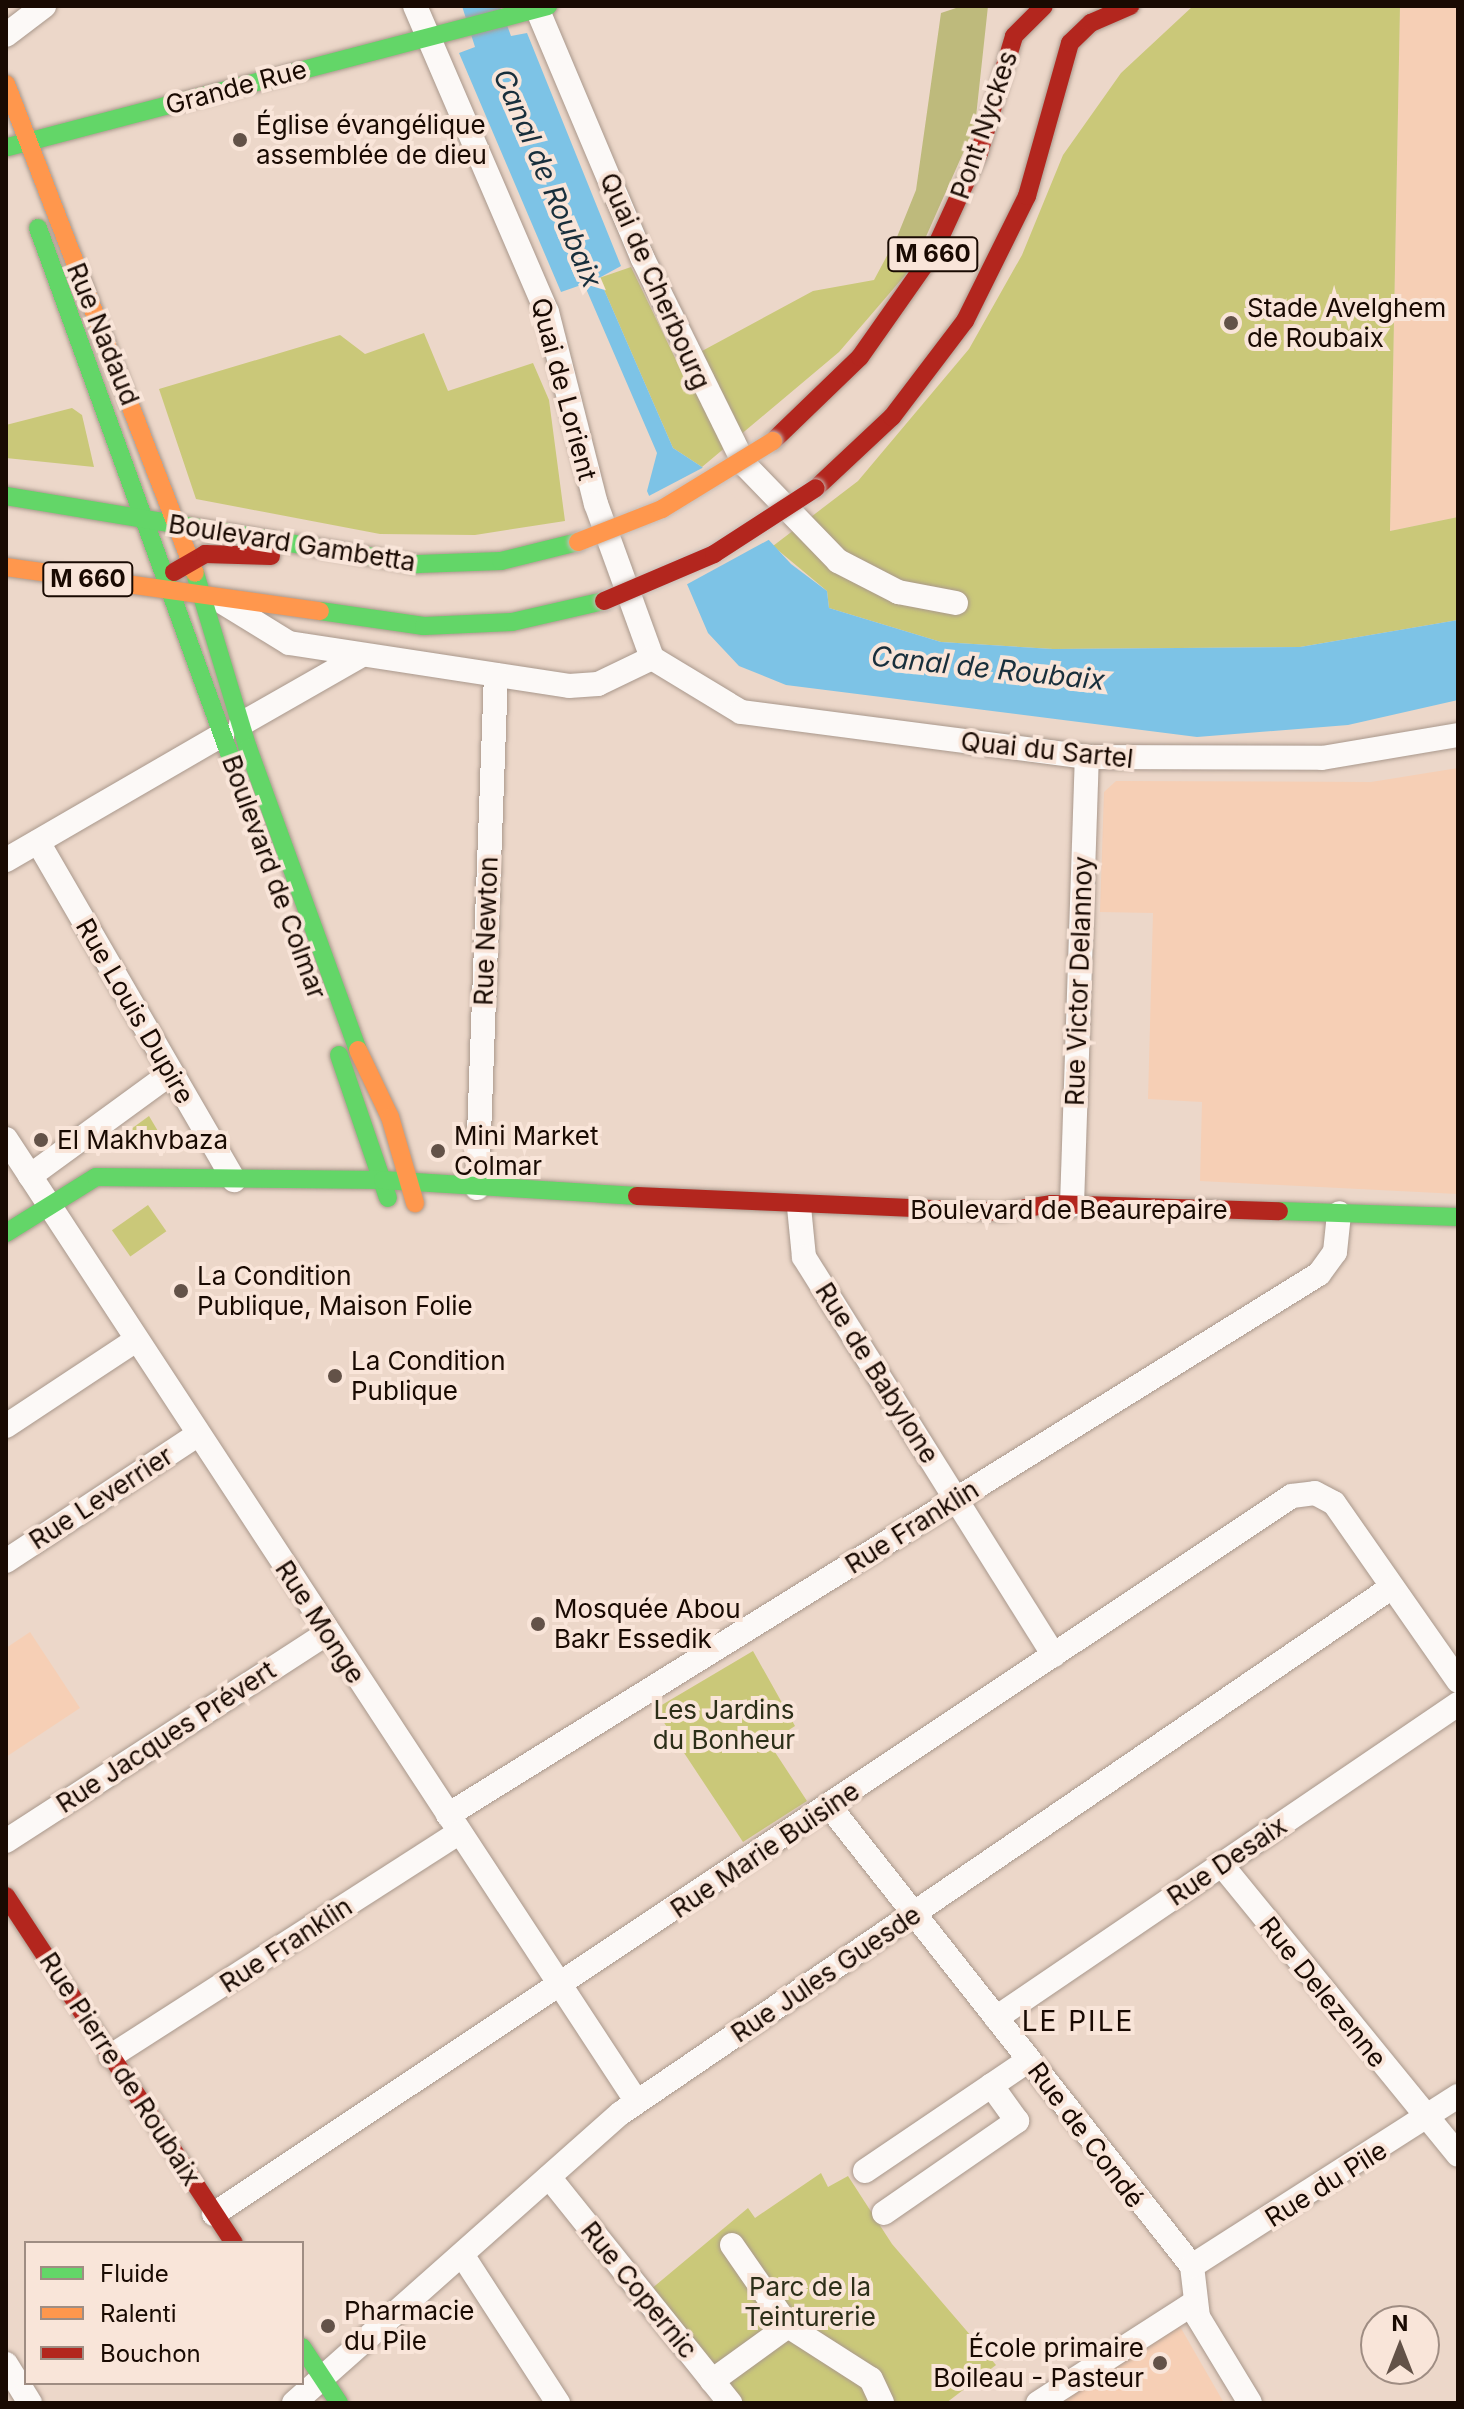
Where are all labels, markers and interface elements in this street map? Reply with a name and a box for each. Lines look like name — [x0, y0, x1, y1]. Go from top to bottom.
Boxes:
street label: Pont Nyckes — [944, 47, 1024, 203]
street label: Grande Rue — [162, 53, 310, 121]
water label: Canal de Roubaix — [487, 63, 609, 293]
place label: Église évangélique assemblée de dieu — [256, 109, 487, 170]
marker: Église évangélique assemblée de dieu — [231, 131, 249, 149]
street label: Quai de Cherbourg — [593, 168, 717, 394]
road number: M 660 — [887, 234, 979, 274]
street label: Rue Nadaud — [60, 258, 146, 410]
place label: Stade Avelghem de Roubaix — [1247, 292, 1446, 354]
street label: Quai de Lorient — [525, 294, 603, 484]
marker: Stade Avelghem de Roubaix — [1222, 314, 1240, 332]
street label: Boulevard Gambetta — [166, 508, 418, 578]
road number: M 660 — [42, 559, 134, 599]
water label: Canal de Roubaix — [870, 639, 1106, 697]
street label: Quai du Sartel — [959, 725, 1135, 775]
street label: Boulevard de Colmar — [215, 751, 333, 1003]
street label: Rue Newton — [468, 856, 504, 1006]
street label: Rue Victor Delannoy — [1059, 856, 1099, 1106]
street label: Rue Louis Dupire — [69, 913, 201, 1109]
place label: Mini Market Colmar — [454, 1120, 598, 1182]
place label: El Makhvbaza — [57, 1124, 228, 1156]
marker: El Makhvbaza — [32, 1131, 50, 1149]
marker: Mini Market Colmar — [429, 1142, 447, 1160]
street label: Boulevard de Beaurepaire — [910, 1194, 1228, 1226]
place label: La Condition Publique, Maison Folie — [197, 1260, 473, 1322]
street label: Rue de Babylone — [809, 1277, 945, 1469]
marker: La Condition Publique, Maison Folie — [172, 1282, 190, 1300]
place label: La Condition Publique — [351, 1345, 506, 1406]
marker: La Condition Publique — [326, 1367, 344, 1385]
street label: Rue Leverrier — [23, 1440, 179, 1556]
street label: Rue Franklin — [840, 1474, 984, 1580]
street label: Rue Monge — [269, 1555, 371, 1689]
place label: Mosquée Abou Bakr Essedik — [554, 1593, 741, 1654]
marker: Mosquée Abou Bakr Essedik — [529, 1615, 547, 1633]
street label: Rue Jacques Prévert — [51, 1654, 281, 1820]
park label: Les Jardins du Bonheur — [653, 1694, 795, 1756]
street label: Rue Marie Buisine — [665, 1775, 865, 1925]
street label: Rue Desaix — [1161, 1810, 1293, 1912]
street label: Rue Franklin — [214, 1891, 358, 1999]
street label: Rue Jules Guesde — [725, 1899, 927, 2049]
street label: Rue Delezenne — [1253, 1910, 1393, 2074]
street label: Rue Pierre de Roubaix — [33, 1947, 207, 2191]
district label: LE PILE — [1022, 2004, 1134, 2038]
street label: Rue de Condé — [1021, 2056, 1151, 2214]
street label: Rue du Pile — [1259, 2134, 1393, 2234]
street label: Rue Copernic — [574, 2215, 704, 2365]
legend — [24, 2241, 304, 2385]
text: Fluide — [100, 2259, 169, 2288]
park label: Parc de la Teinturerie — [744, 2271, 876, 2332]
place label: Pharmacie du Pile — [344, 2295, 474, 2356]
text: Ralenti — [100, 2299, 176, 2328]
north arrow — [1360, 2305, 1440, 2385]
text: N — [1392, 2310, 1408, 2336]
marker: Pharmacie du Pile — [319, 2317, 337, 2335]
place label: École primaire Boileau - Pasteur — [933, 2332, 1144, 2394]
text: Bouchon — [100, 2339, 201, 2368]
marker: École primaire Boileau - Pasteur — [1151, 2354, 1169, 2372]

